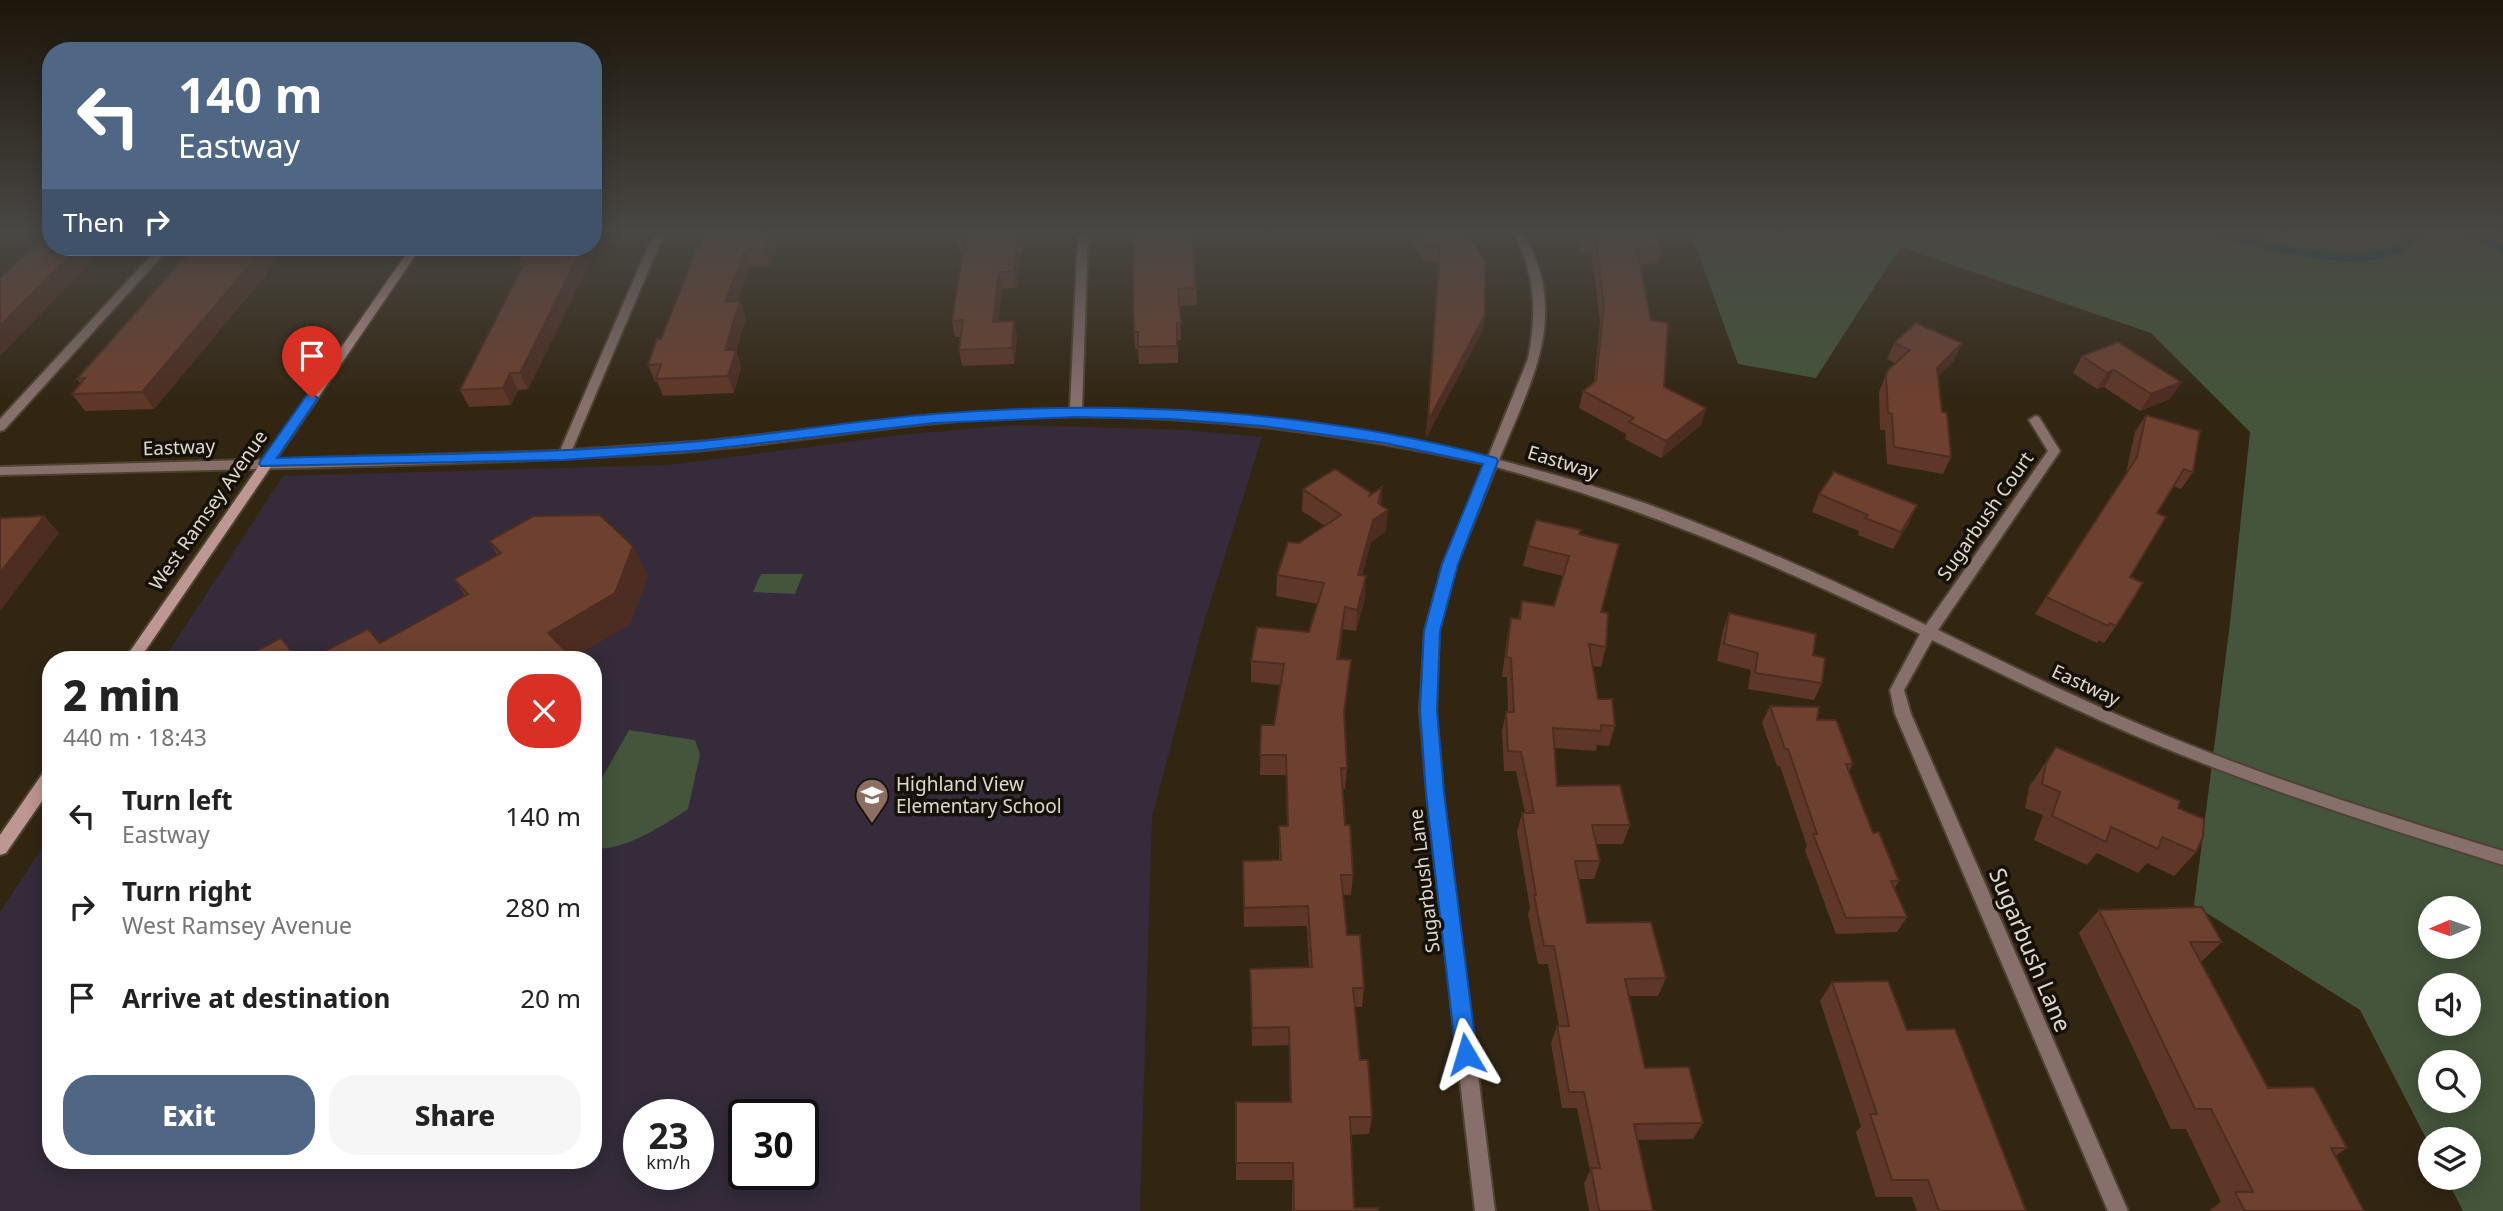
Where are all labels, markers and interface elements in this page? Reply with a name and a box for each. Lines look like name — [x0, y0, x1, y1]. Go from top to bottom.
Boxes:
text: 140 m — [178, 61, 323, 127]
icon: left — [63, 70, 154, 161]
text: Eastway — [178, 124, 300, 167]
icon: right — [138, 203, 176, 241]
text: Then — [63, 204, 124, 240]
pin — [282, 326, 342, 398]
icon: arrive — [293, 337, 331, 375]
street label: West Ramsey Avenue — [143, 425, 273, 595]
street label: Eastway — [142, 433, 216, 461]
street label: Eastway — [1525, 439, 1602, 485]
street label: Sugarbush Court — [1931, 446, 2039, 586]
street label: Eastway — [2048, 658, 2125, 712]
text: 2 min — [63, 666, 180, 723]
button: close — [507, 674, 581, 748]
text: 440 m · 18:43 — [63, 721, 207, 753]
place label: Highland View Elementary School — [896, 771, 1062, 819]
school or university icon: Highland View Elementary School — [853, 776, 891, 825]
text: Turn left — [122, 782, 233, 818]
icon: left — [63, 797, 101, 835]
text: 140 m — [505, 798, 581, 834]
street label: Sugarbush Lane — [1402, 808, 1446, 954]
text: Eastway — [122, 818, 210, 850]
street label: Sugarbush Lane — [1982, 863, 2080, 1036]
text: Turn right — [122, 873, 252, 909]
icon: right — [63, 888, 101, 926]
text: 280 m — [505, 889, 581, 925]
north arrow — [2418, 896, 2482, 959]
map controls — [2418, 896, 2481, 1190]
text: West Ramsey Avenue — [122, 909, 352, 941]
button: sound — [2418, 973, 2481, 1036]
icon: arrive — [63, 979, 101, 1017]
text: Arrive at destination — [122, 980, 391, 1016]
text: 20 m — [520, 980, 581, 1016]
position arrow — [1429, 1017, 1503, 1091]
button: search — [2418, 1050, 2481, 1113]
button: Exit — [63, 1075, 315, 1155]
button: Share — [329, 1075, 581, 1155]
speed limit sign: 30 — [728, 1099, 819, 1190]
text: 23 — [648, 1112, 689, 1159]
button: layers — [2418, 1127, 2481, 1190]
text: km/h — [646, 1150, 691, 1174]

